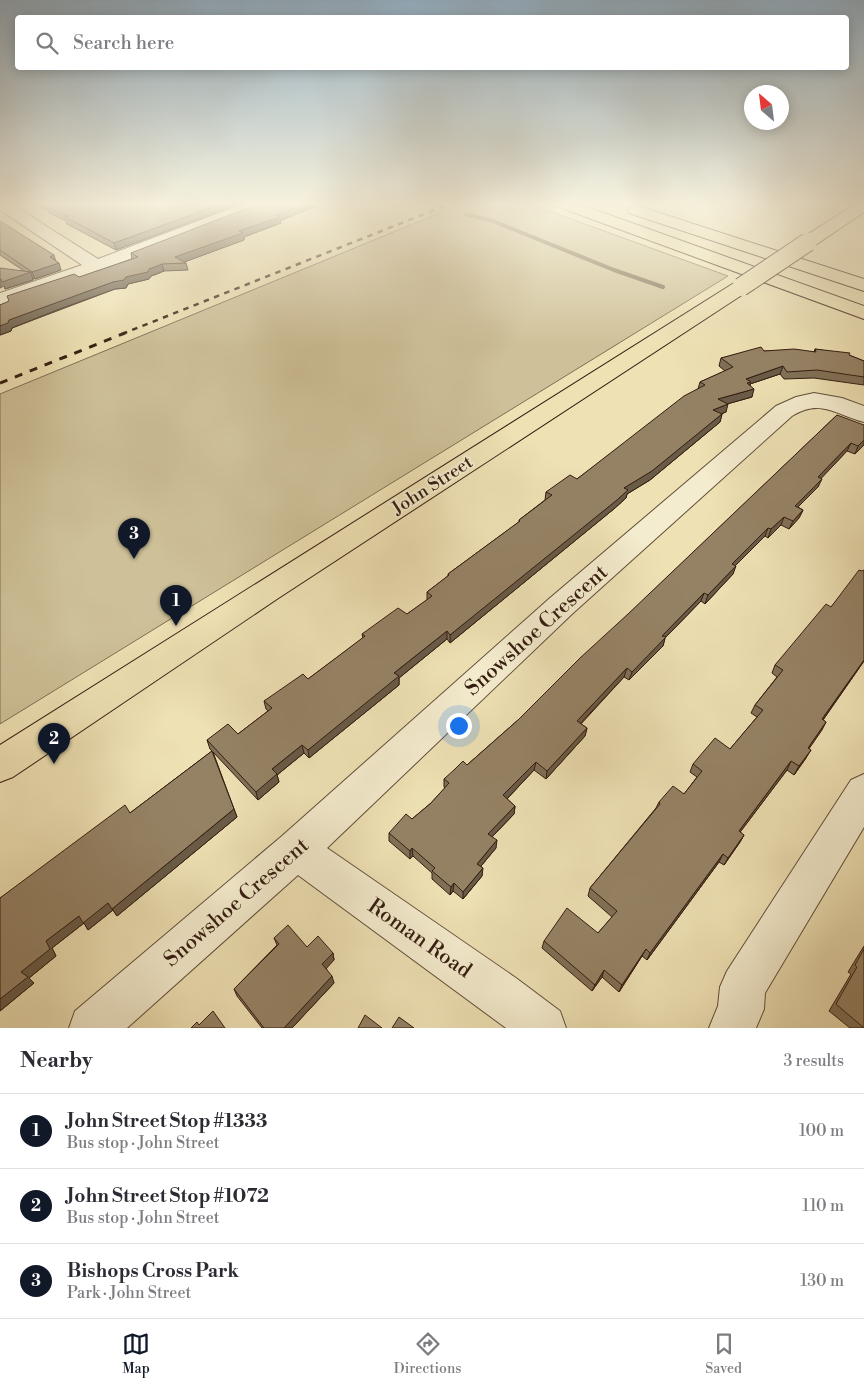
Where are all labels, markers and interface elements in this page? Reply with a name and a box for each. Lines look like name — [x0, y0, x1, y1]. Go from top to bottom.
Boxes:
search box — [15, 15, 849, 70]
icon: search — [33, 29, 61, 57]
text: Search here — [73, 31, 174, 55]
north arrow — [744, 85, 789, 130]
street label: John Street — [387, 450, 478, 521]
pin: 3 — [118, 518, 150, 559]
street label: Snowshoe Crescent — [460, 559, 614, 702]
pin: 1 — [160, 585, 192, 626]
your location — [446, 713, 472, 739]
pin: 2 — [38, 723, 70, 764]
street label: Snowshoe Crescent — [159, 832, 315, 973]
street label: Roman Road — [363, 894, 476, 984]
text: Nearby — [20, 1048, 93, 1074]
text: 3 results — [783, 1051, 844, 1071]
text: John Street Stop #1333 — [67, 1109, 267, 1133]
text: 1 — [32, 1121, 40, 1141]
text: 100 m — [799, 1121, 844, 1141]
text: Bus stop · John Street — [67, 1133, 219, 1153]
text: John Street Stop #1072 — [67, 1184, 269, 1208]
text: 2 — [31, 1196, 41, 1216]
text: 110 m — [802, 1196, 844, 1216]
text: Bus stop · John Street — [67, 1208, 219, 1228]
text: Bishops Cross Park — [67, 1259, 239, 1283]
text: 3 — [31, 1271, 41, 1291]
text: 130 m — [800, 1271, 844, 1291]
text: Park · John Street — [67, 1283, 191, 1303]
tab: Map — [122, 1330, 150, 1378]
tab: Directions — [394, 1330, 461, 1378]
tab: Saved — [705, 1330, 742, 1378]

